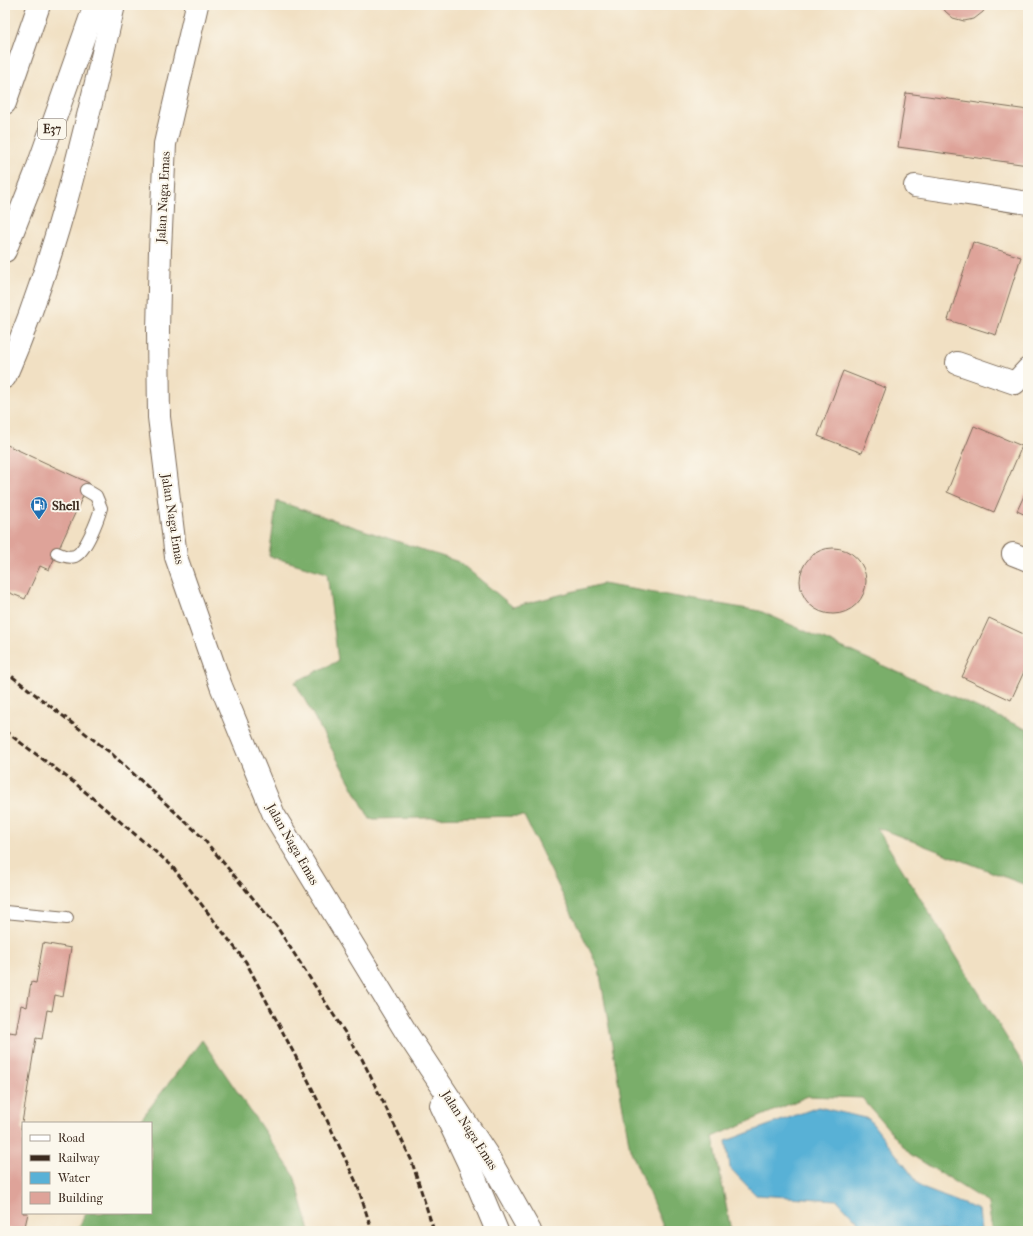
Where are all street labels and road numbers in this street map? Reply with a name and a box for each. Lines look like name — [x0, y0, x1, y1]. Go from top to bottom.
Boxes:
road number: E37 — [38, 119, 66, 139]
street label: Jalan Naga Emas — [153, 151, 173, 244]
street label: Jalan Naga Emas — [158, 472, 188, 566]
street label: Jalan Naga Emas — [263, 800, 322, 888]
street label: Jalan Naga Emas — [438, 1087, 501, 1173]

